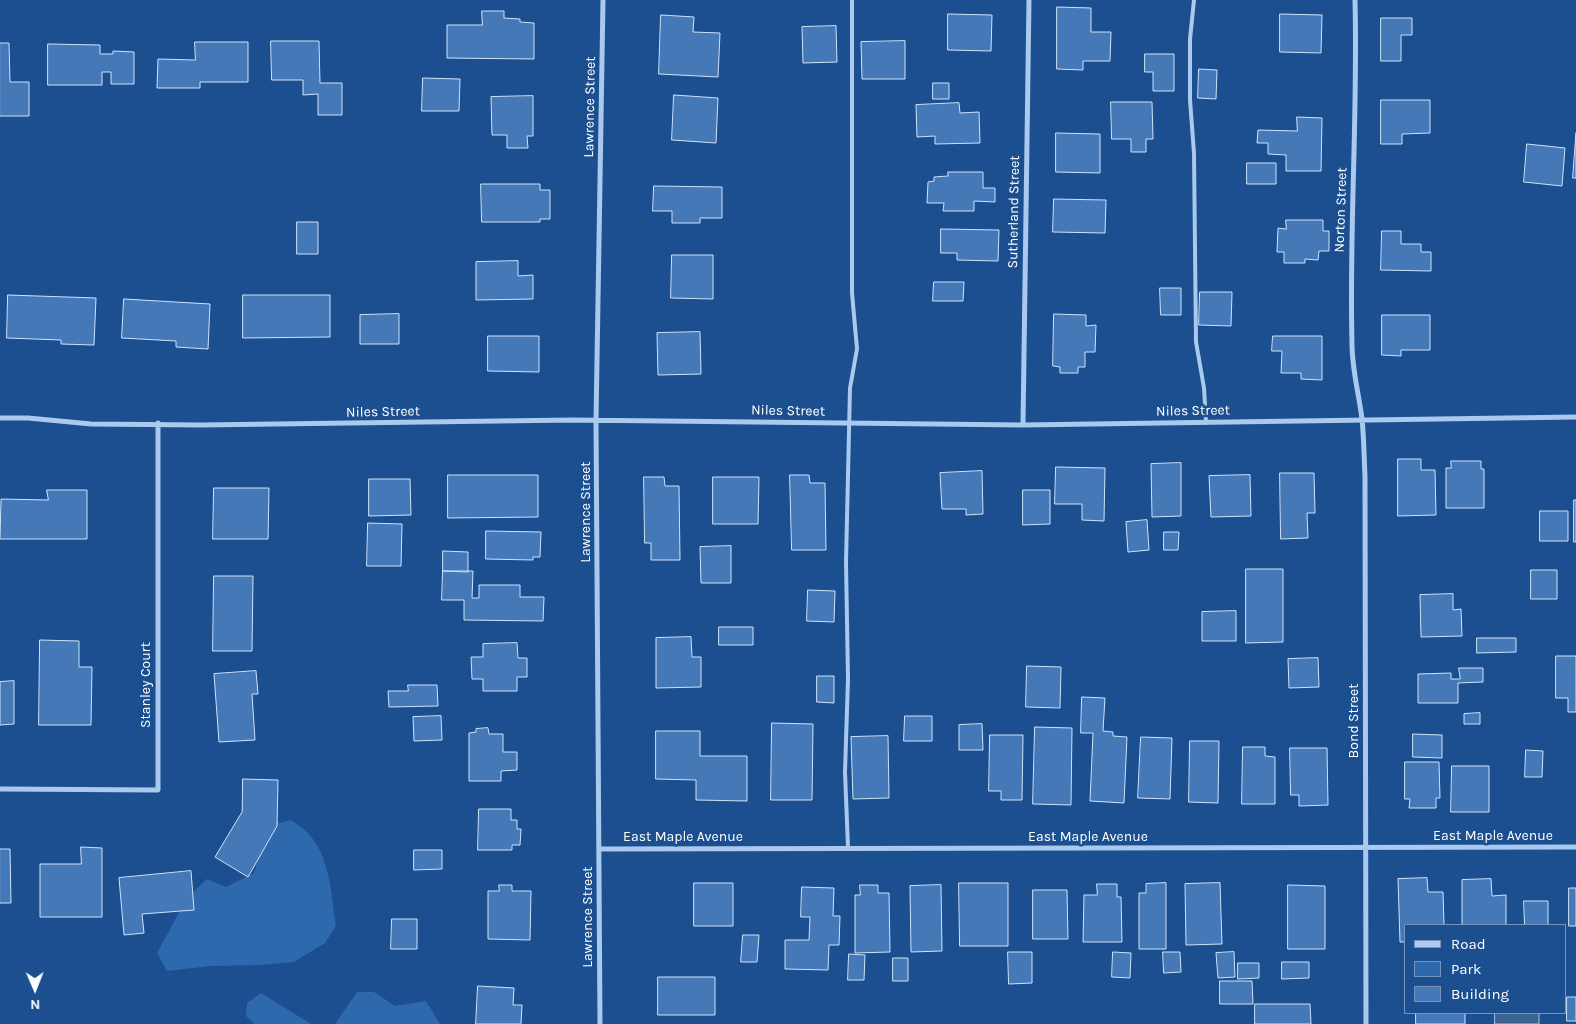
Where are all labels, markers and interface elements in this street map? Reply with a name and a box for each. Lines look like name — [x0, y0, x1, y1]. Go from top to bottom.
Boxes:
street label: Lawrence Street — [581, 56, 599, 158]
street label: Sutherland Street — [1005, 155, 1023, 269]
street label: Norton Street — [1331, 167, 1351, 253]
street label: Niles Street — [751, 402, 825, 420]
street label: Niles Street — [1156, 402, 1230, 420]
street label: Niles Street — [346, 403, 420, 421]
street label: Lawrence Street — [578, 461, 594, 563]
street label: Stanley Court — [138, 642, 154, 728]
street label: Bond Street — [1346, 684, 1362, 758]
street label: East Maple Avenue — [1433, 828, 1553, 844]
street label: East Maple Avenue — [623, 829, 743, 845]
street label: East Maple Avenue — [1028, 829, 1148, 845]
street label: Lawrence Street — [580, 866, 596, 968]
legend — [1404, 924, 1566, 1014]
text: Road — [1451, 935, 1486, 953]
text: Park — [1451, 960, 1481, 978]
north arrow — [10, 964, 60, 1014]
text: Building — [1451, 985, 1509, 1003]
text: N — [30, 996, 40, 1013]

